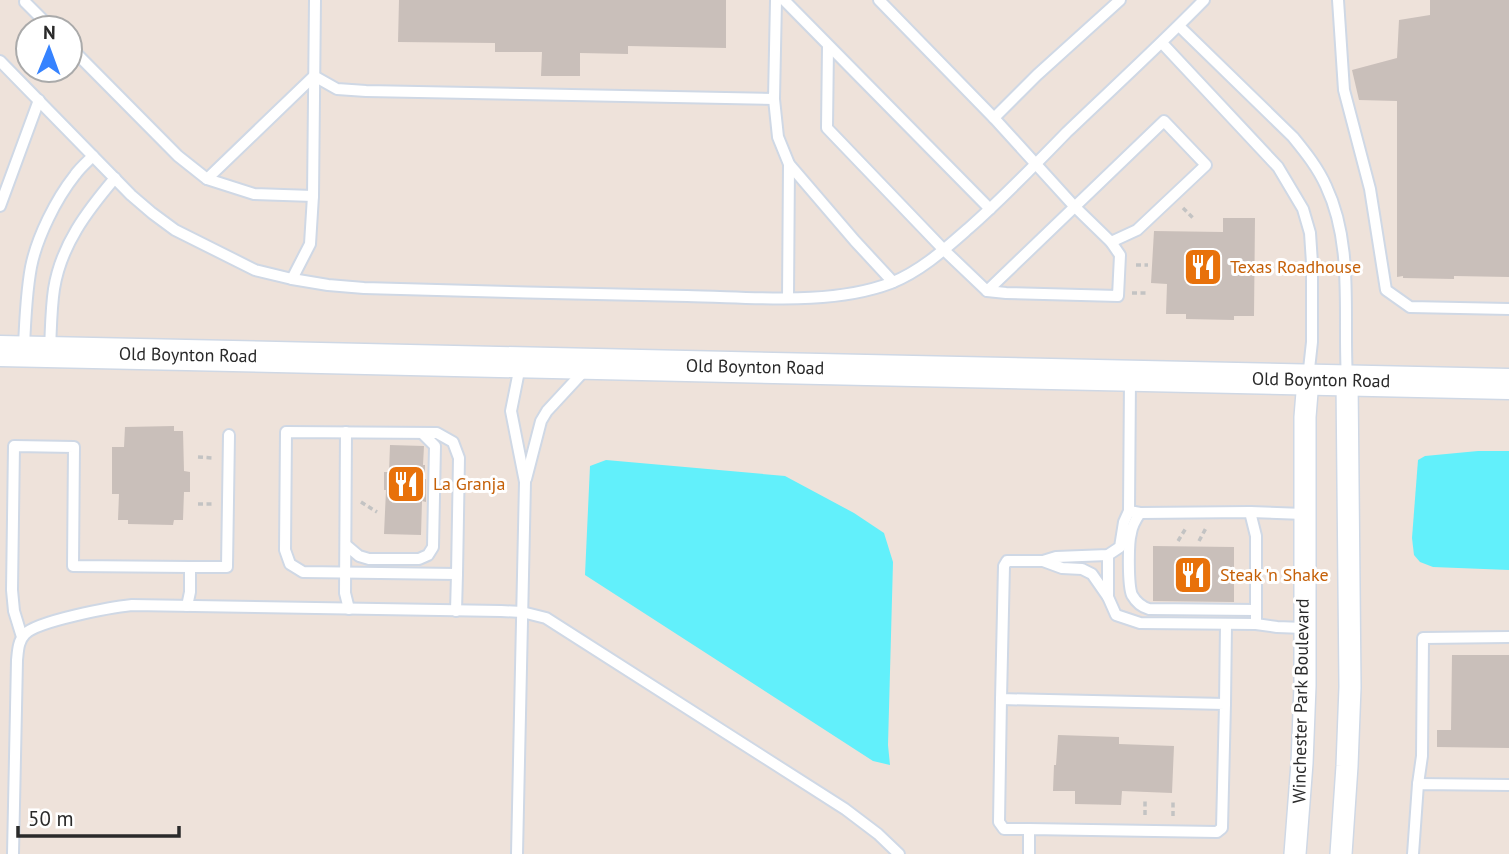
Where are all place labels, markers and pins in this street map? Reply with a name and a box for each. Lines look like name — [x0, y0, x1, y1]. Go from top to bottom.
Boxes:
restaurant icon: Texas Roadhouse — [1182, 246, 1224, 288]
place label: Texas Roadhouse — [1230, 255, 1361, 278]
restaurant icon: La Granja — [385, 463, 427, 505]
place label: La Granja — [433, 472, 505, 495]
restaurant icon: Steak 'n Shake — [1172, 554, 1214, 596]
place label: Steak 'n Shake — [1220, 563, 1329, 586]

